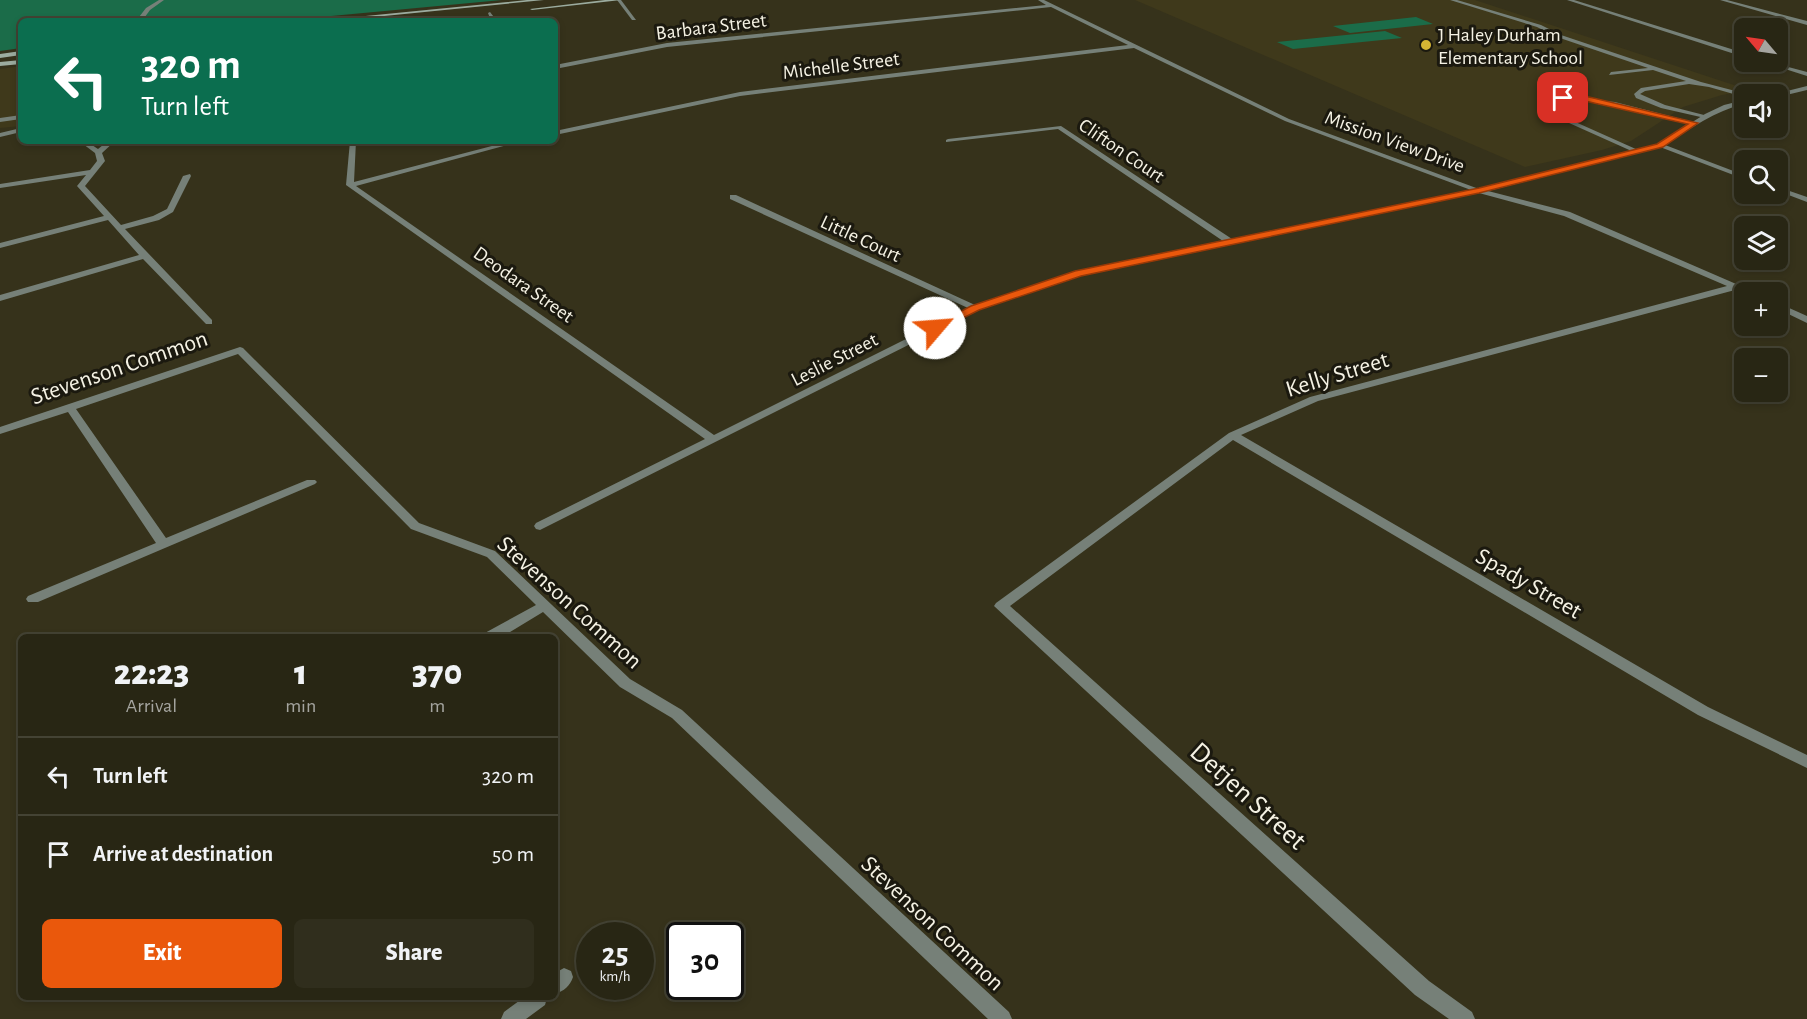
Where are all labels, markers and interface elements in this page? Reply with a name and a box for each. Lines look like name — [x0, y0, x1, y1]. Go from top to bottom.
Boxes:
street label: Barbara Street — [655, 10, 768, 44]
north arrow — [1734, 18, 1788, 72]
map controls — [1734, 18, 1788, 402]
place label: J Haley Durham Elementary School — [1438, 25, 1583, 68]
marker: J Haley Durham Elementary School — [1419, 38, 1433, 52]
icon: left — [42, 42, 120, 120]
text: 320 m — [141, 44, 241, 86]
street label: Michelle Street — [782, 49, 901, 83]
pin — [1537, 72, 1588, 123]
icon: arrive — [1546, 81, 1579, 114]
button: sound — [1734, 84, 1788, 138]
text: Turn left — [141, 93, 229, 120]
street label: Mission View Drive — [1322, 107, 1467, 177]
street label: Clifton Court — [1075, 115, 1168, 187]
button: search — [1734, 150, 1788, 204]
street label: Little Court — [817, 212, 904, 266]
button: layers — [1734, 216, 1788, 270]
street label: Deodara Street — [470, 243, 578, 327]
button: + — [1734, 282, 1788, 336]
position arrow — [903, 296, 967, 360]
street label: Stevenson Common — [28, 326, 211, 409]
street label: Leslie Street — [788, 329, 881, 390]
street label: Kelly Street — [1283, 348, 1392, 402]
button: − — [1734, 348, 1788, 402]
street label: Stevenson Common — [492, 532, 646, 674]
street label: Spady Street — [1472, 544, 1586, 624]
text: 22:23 — [114, 655, 189, 691]
text: 1 — [294, 655, 307, 691]
text: 370 — [412, 655, 462, 691]
text: Arrival — [126, 696, 177, 716]
text: min — [285, 696, 316, 716]
text: m — [429, 696, 445, 716]
street label: Detjen Street — [1184, 737, 1311, 856]
icon: left — [42, 760, 75, 793]
text: Turn left — [93, 765, 167, 787]
text: 320 m — [482, 765, 534, 787]
icon: arrive — [42, 838, 75, 871]
text: Arrive at destination — [93, 843, 273, 865]
text: 50 m — [492, 843, 534, 865]
street label: Stevenson Common — [856, 852, 1008, 996]
button: Exit — [42, 919, 282, 988]
button: Share — [294, 919, 534, 988]
speed limit sign: 30 — [666, 922, 744, 1000]
text: 25 — [601, 939, 629, 969]
text: km/h — [600, 969, 630, 984]

